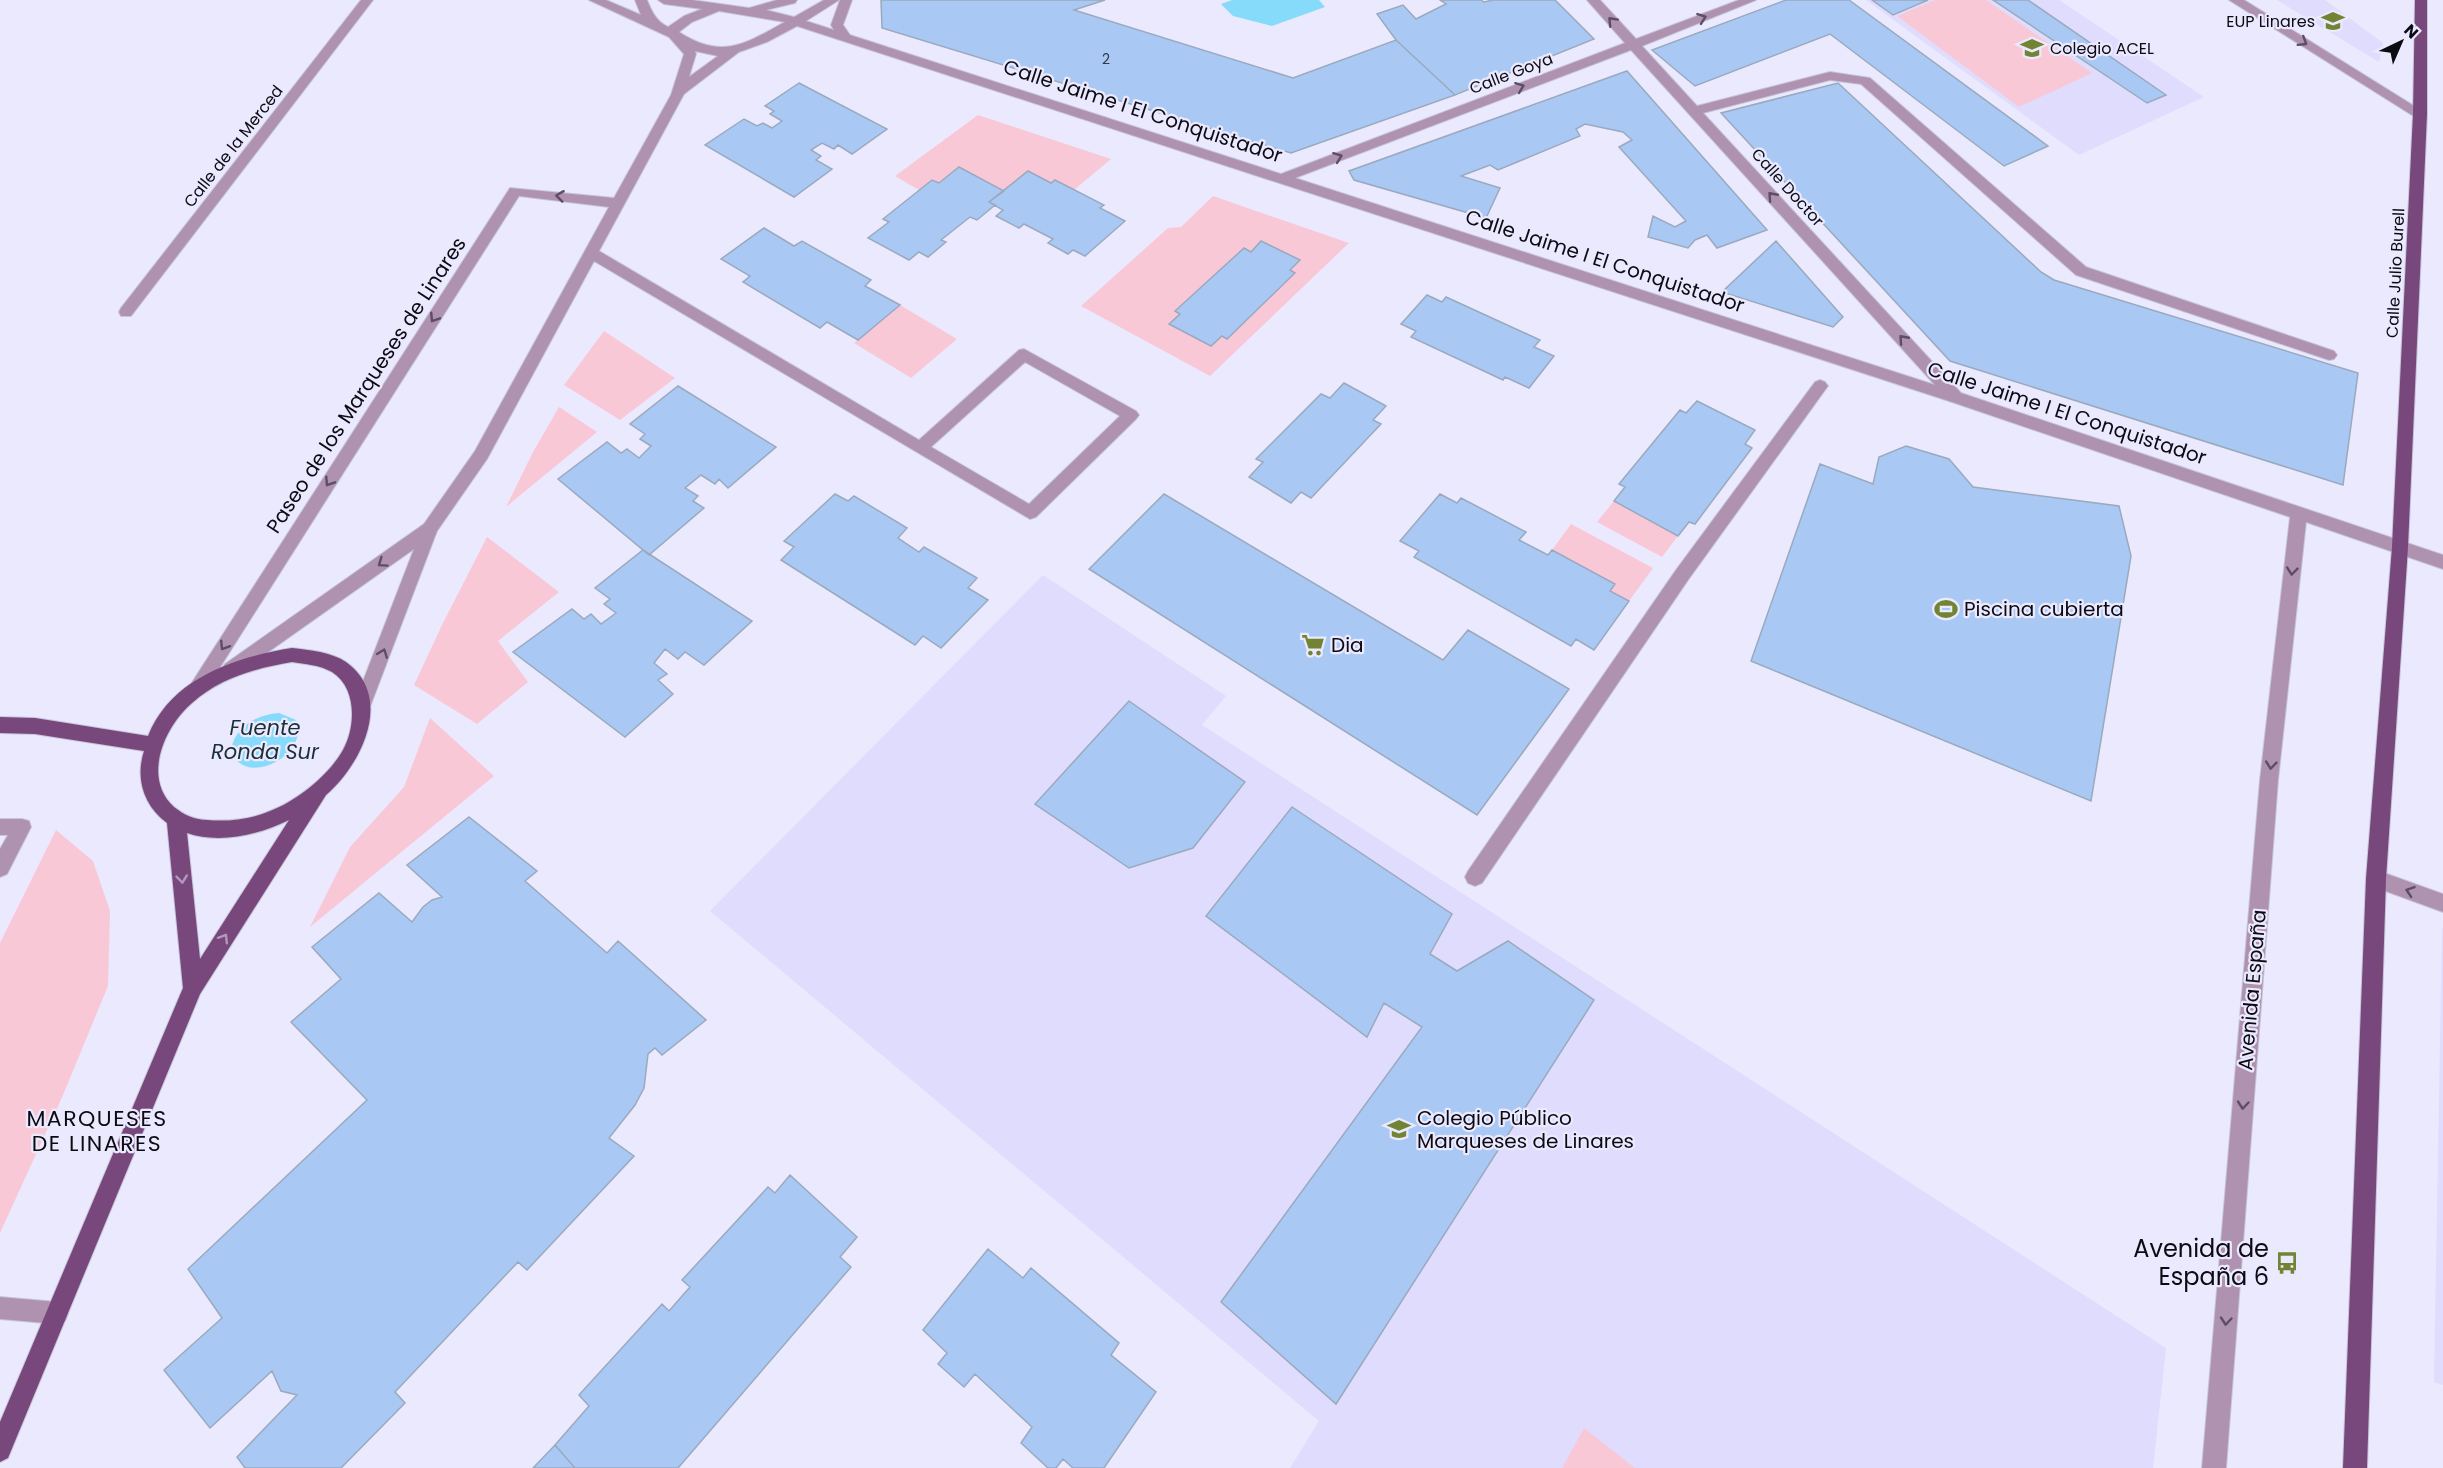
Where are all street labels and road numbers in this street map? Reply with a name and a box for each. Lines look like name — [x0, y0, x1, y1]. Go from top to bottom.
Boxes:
street label: Calle Goya — [1466, 47, 1556, 100]
street label: Calle Jaime I El Conquistador — [1000, 53, 1286, 169]
street label: Calle de la Merced — [178, 80, 288, 212]
street label: Calle Doctor — [1746, 143, 1829, 232]
street label: Calle Jaime I El Conquistador — [1462, 203, 1748, 319]
street label: Calle Julio Burell — [2381, 207, 2410, 339]
street label: Paseo de los Marqueses de Linares — [260, 232, 472, 538]
street label: Calle Jaime I El Conquistador — [1924, 355, 2210, 471]
street label: Avenida España — [2231, 908, 2273, 1072]

